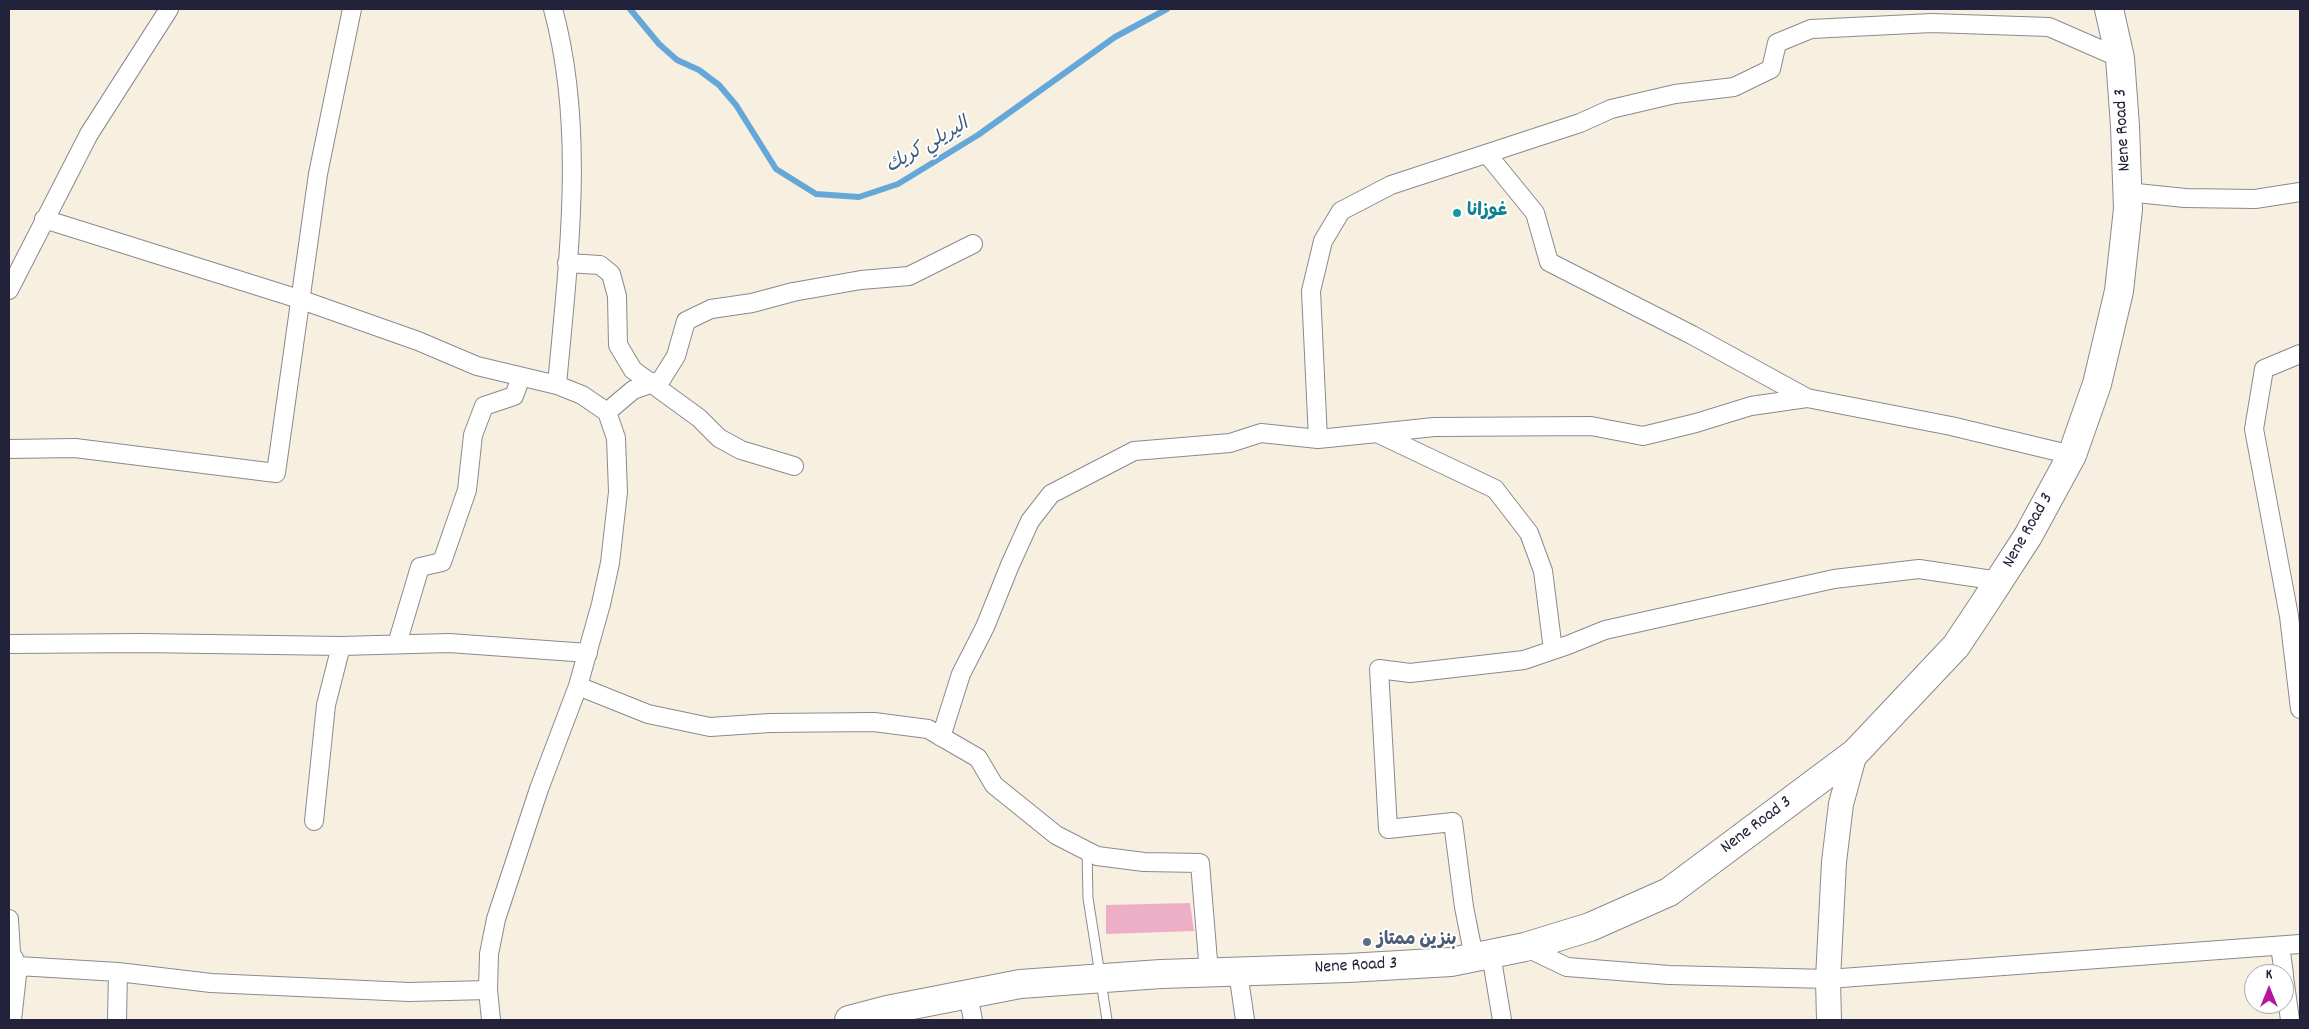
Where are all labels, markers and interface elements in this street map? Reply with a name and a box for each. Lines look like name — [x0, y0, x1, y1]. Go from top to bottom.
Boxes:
street label: Nene Road 3 — [2111, 88, 2137, 172]
water label: اليريلي كريك — [883, 114, 973, 180]
place label: غوزانا — [1467, 202, 1507, 224]
marker: غوزانا — [1451, 207, 1463, 219]
street label: Nene Road 3 — [1999, 490, 2059, 572]
street label: Nene Road 3 — [1717, 792, 1797, 860]
place label: بنزين ممتاز — [1377, 931, 1457, 953]
marker: بنزين ممتاز — [1361, 936, 1373, 948]
street label: Nene Road 3 — [1314, 954, 1398, 980]
north arrow — [2244, 964, 2294, 1014]
text: K — [2266, 965, 2272, 985]

